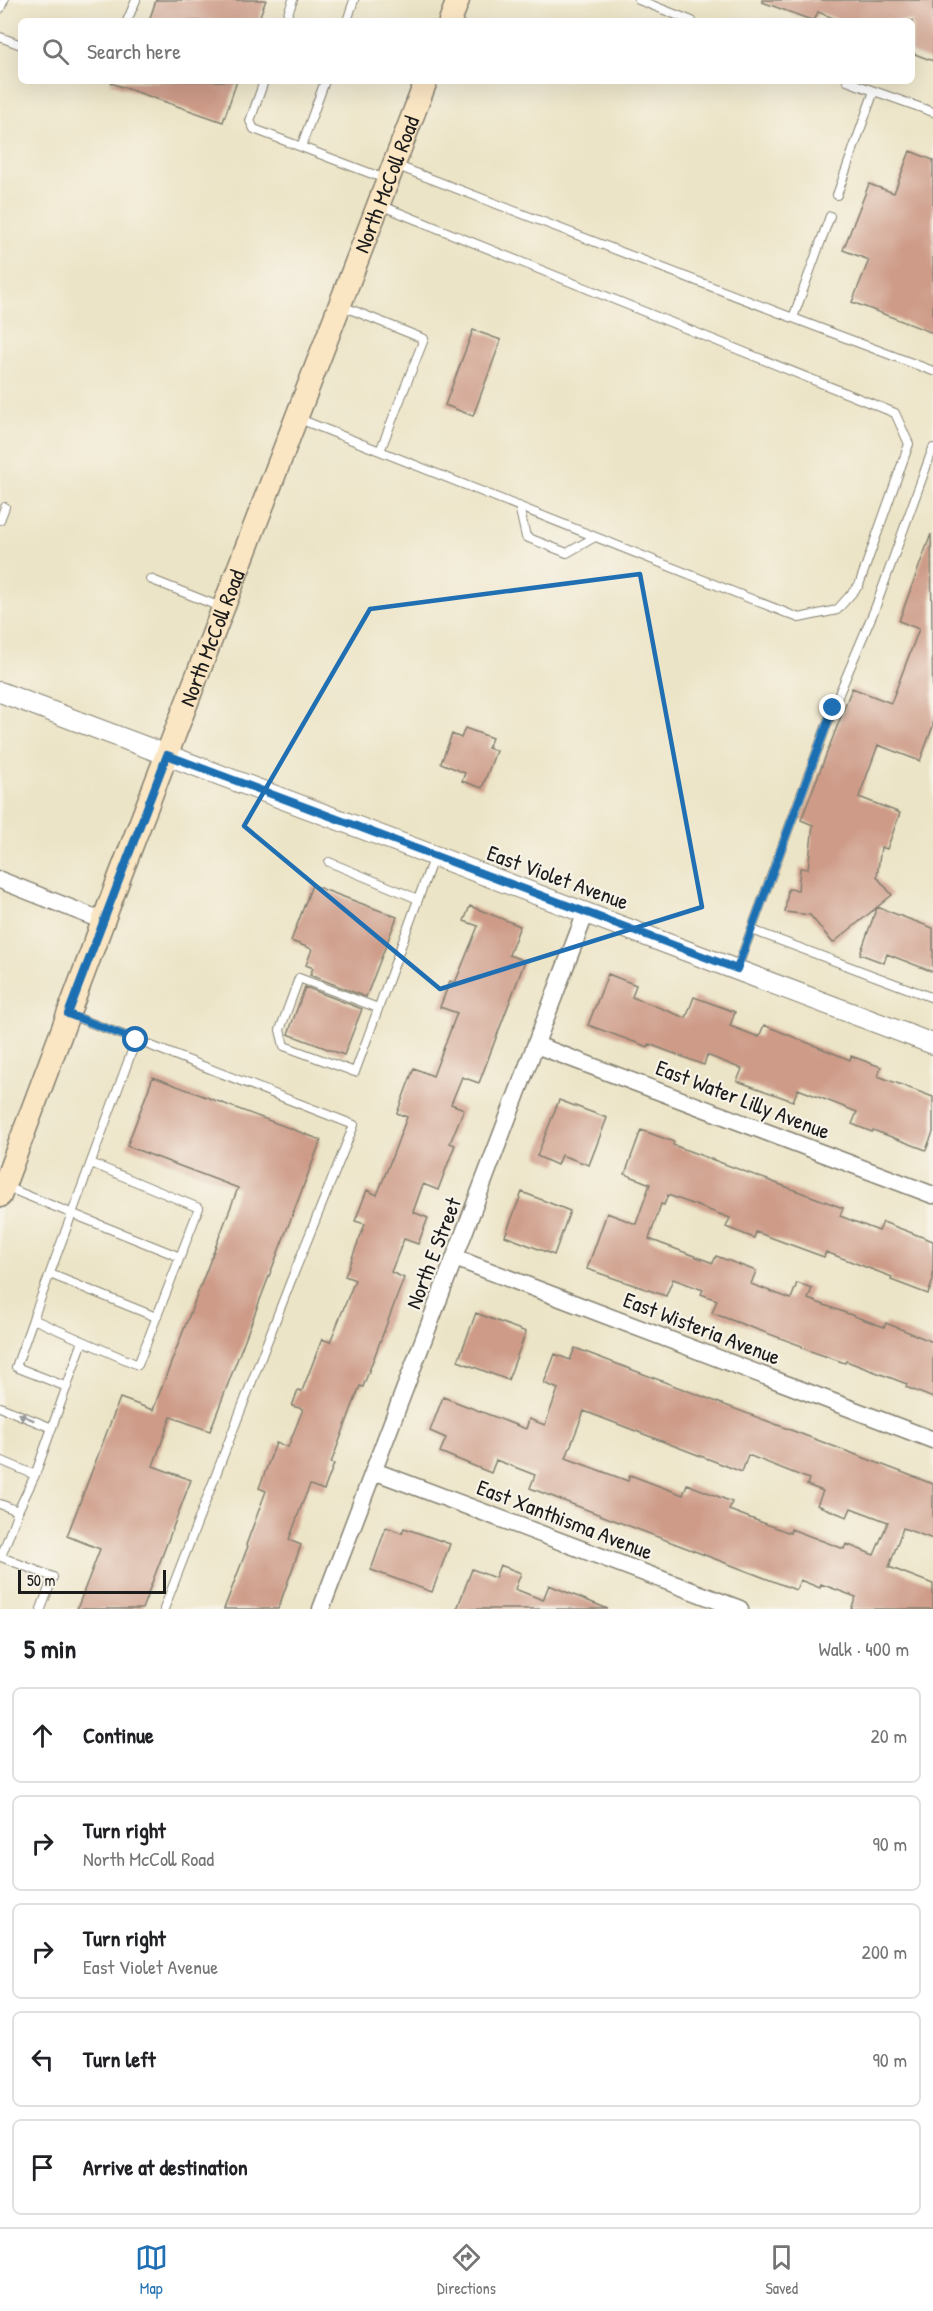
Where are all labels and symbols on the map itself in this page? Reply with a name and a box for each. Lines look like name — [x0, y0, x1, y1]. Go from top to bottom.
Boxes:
street label: North McColl Road — [346, 111, 426, 257]
street label: North McColl Road — [172, 565, 252, 710]
route end — [819, 694, 845, 720]
street label: East Violet Avenue — [483, 837, 633, 917]
route start — [122, 1026, 148, 1052]
street label: East Water Lilly Avenue — [652, 1052, 835, 1146]
street label: North E Street — [398, 1193, 468, 1313]
street label: East Wisteria Avenue — [619, 1284, 785, 1372]
one-way arrow — [17, 1412, 35, 1421]
street label: East Xanthisma Avenue — [473, 1472, 657, 1566]
scale bar — [18, 1567, 166, 1594]

